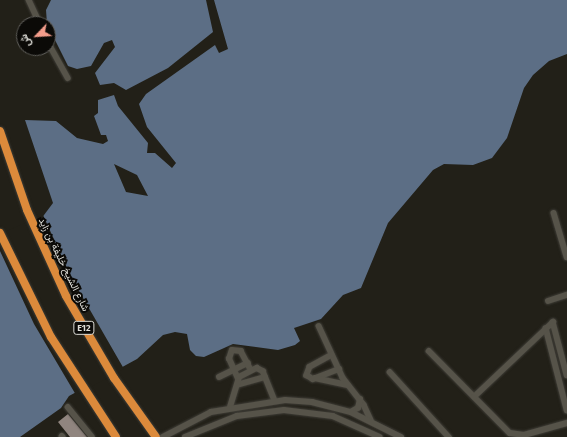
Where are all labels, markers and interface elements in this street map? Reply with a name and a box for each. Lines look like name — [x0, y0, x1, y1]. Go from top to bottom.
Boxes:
north arrow — [16, 16, 56, 56]
text: ش — [17, 32, 34, 50]
street label: شارع الشيخ خليفة بن زايد — [35, 216, 91, 314]
road number: E12 — [73, 321, 95, 335]

